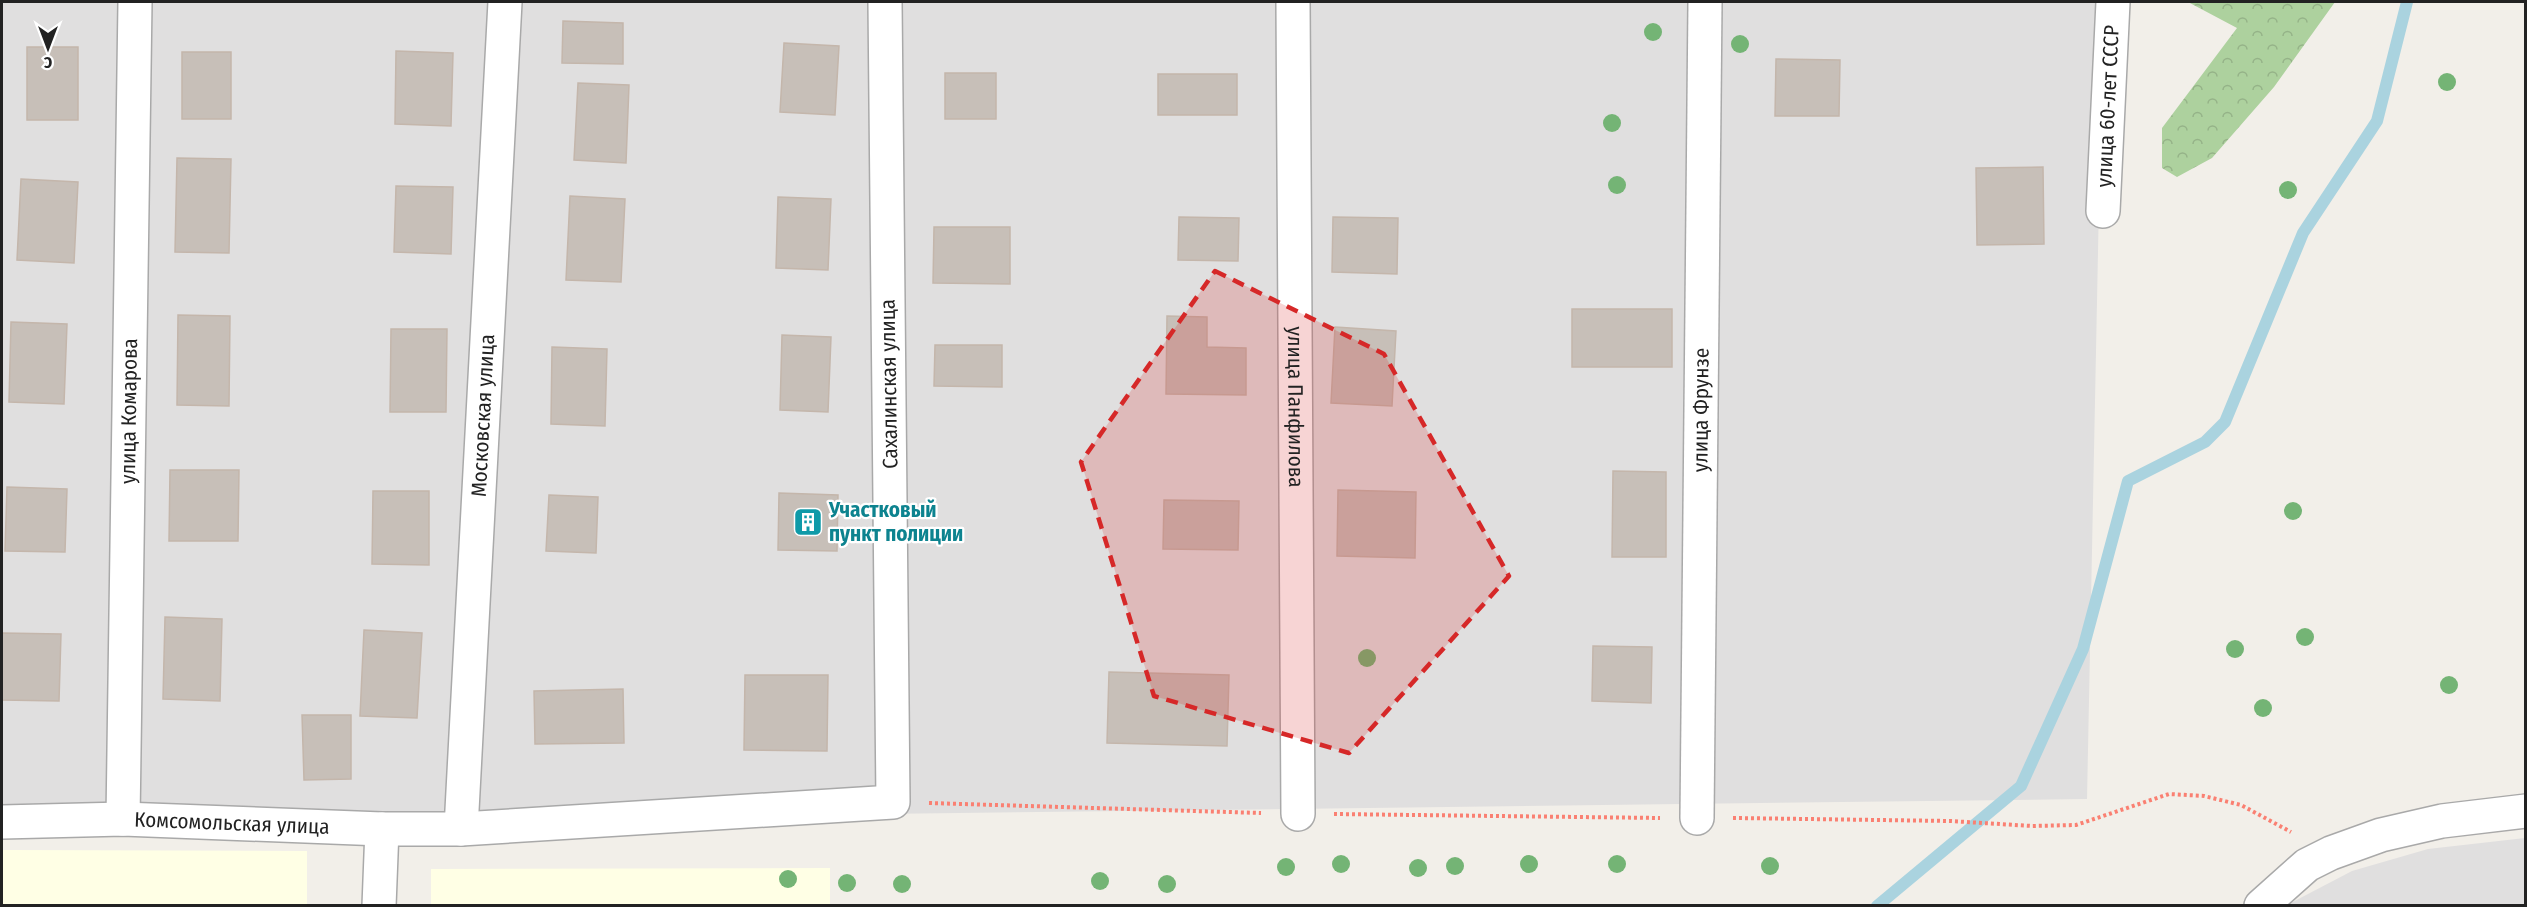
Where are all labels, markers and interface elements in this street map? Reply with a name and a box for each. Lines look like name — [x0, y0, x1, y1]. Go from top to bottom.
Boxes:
north arrow — [18, 18, 78, 78]
street label: улица 60-лет СССР — [2091, 24, 2125, 188]
text: С — [43, 53, 52, 72]
street label: Сахалинская улица — [875, 299, 903, 469]
street label: улица Панфилова — [1282, 326, 1309, 488]
street label: Московская улица — [466, 334, 500, 498]
street label: улица Комарова — [115, 338, 143, 484]
street label: улица Фрунзе — [1687, 348, 1715, 472]
place label: Участковый пункт полиции — [828, 497, 963, 547]
building icon: Участковый пункт полиции — [792, 506, 824, 538]
street label: Комсомольская улица — [134, 806, 330, 840]

